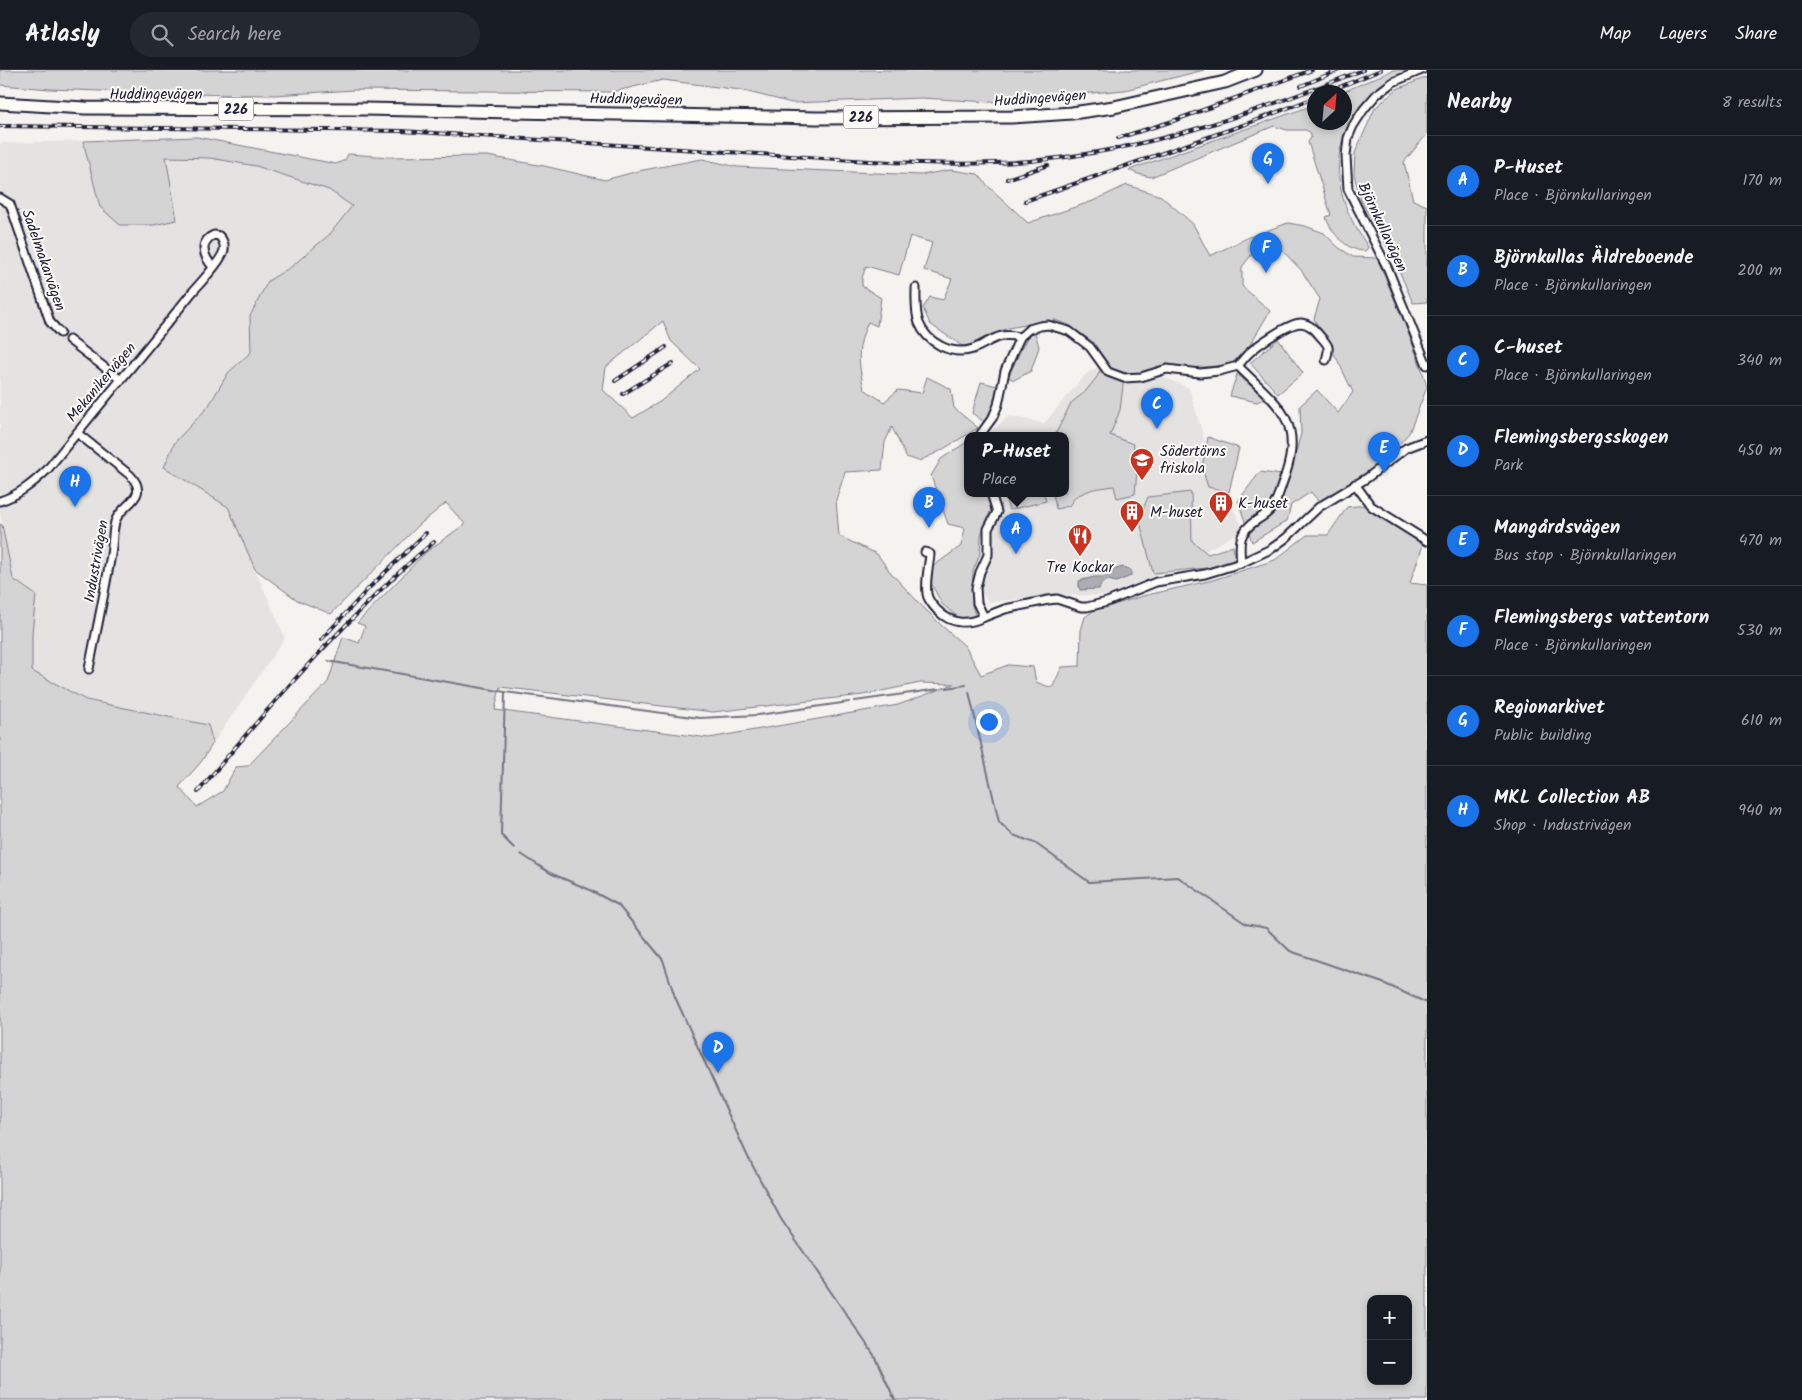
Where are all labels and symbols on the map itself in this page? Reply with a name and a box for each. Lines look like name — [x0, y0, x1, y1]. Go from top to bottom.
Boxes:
street label: Huddingevägen — [110, 83, 202, 107]
street label: Huddingevägen — [993, 84, 1087, 114]
north arrow — [1307, 85, 1352, 130]
street label: Huddingevägen — [589, 87, 683, 113]
road number: 226 — [218, 98, 254, 120]
road number: 226 — [844, 106, 878, 128]
pin: G — [1252, 143, 1284, 184]
street label: Björnkullavägen — [1351, 178, 1413, 276]
street label: Sadelmakarvägen — [14, 206, 72, 314]
pin: F — [1250, 232, 1282, 273]
street label: Mekanikervägen — [61, 337, 143, 428]
pin: C — [1141, 388, 1173, 429]
pin: E — [1368, 432, 1400, 473]
place label: Södertörns friskola — [1160, 440, 1226, 481]
school or university icon: Södertörns friskola — [1129, 447, 1155, 481]
pin: H — [59, 466, 91, 507]
pin: B — [913, 487, 945, 528]
building icon: K-huset — [1208, 490, 1234, 524]
place label: K-huset — [1238, 492, 1288, 516]
building icon: M-huset — [1119, 499, 1145, 533]
place label: M-huset — [1150, 501, 1203, 525]
pin: A — [1000, 513, 1032, 554]
street label: Industrivägen — [78, 518, 116, 604]
restaurant icon: Tre Kockar — [1067, 523, 1093, 557]
place label: Tre Kockar — [1046, 556, 1115, 580]
your location — [976, 709, 1002, 735]
pin: D — [702, 1032, 734, 1073]

